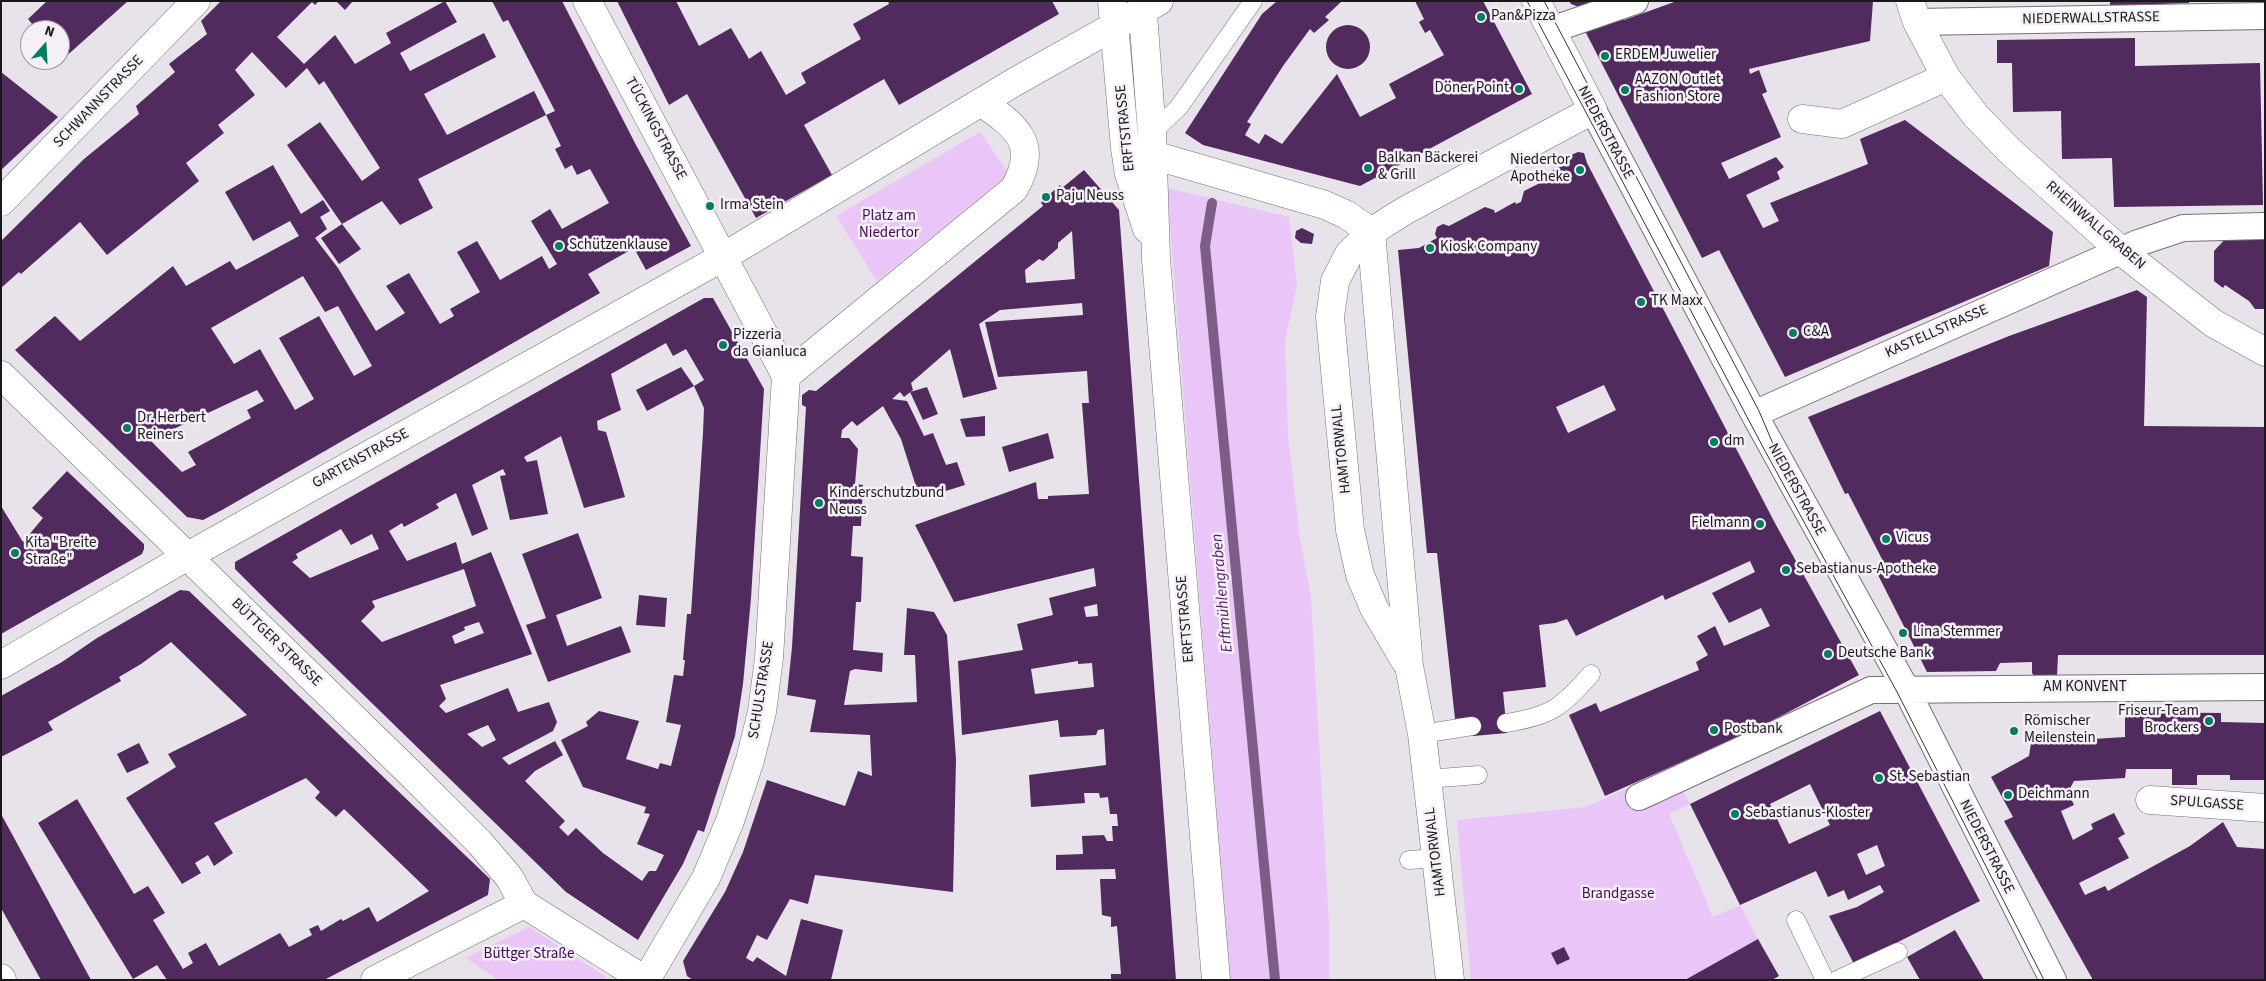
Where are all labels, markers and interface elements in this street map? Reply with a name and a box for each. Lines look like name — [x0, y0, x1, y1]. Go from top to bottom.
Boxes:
place label: Pan&Pizza — [1491, 8, 1556, 26]
street label: NIEDERWALLSTRASSE — [2022, 9, 2160, 29]
marker: Pan&Pizza — [1475, 11, 1487, 23]
north arrow — [20, 20, 70, 70]
text: N — [42, 21, 57, 43]
place label: ERDEM Juwelier — [1615, 47, 1716, 65]
marker: ERDEM Juwelier — [1599, 50, 1611, 62]
street label: SCHWANNSTRASSE — [50, 52, 148, 152]
place label: AAZON Outlet Fashion Store — [1635, 72, 1721, 107]
street label: TÜCKINGSTRASSE — [620, 74, 690, 184]
place label: Döner Point — [1435, 80, 1509, 98]
marker: Döner Point — [1513, 83, 1525, 95]
street label: NIEDERSTRASSE — [1573, 83, 1637, 183]
street label: ERFTSTRASSE — [1112, 84, 1140, 172]
marker: AAZON Outlet Fashion Store — [1619, 84, 1631, 96]
place label: Balkan Bäckerei & Grill — [1378, 150, 1478, 185]
place label: Niedertor Apotheke — [1510, 152, 1570, 187]
marker: Balkan Bäckerei & Grill — [1362, 162, 1374, 174]
marker: Niedertor Apotheke — [1574, 164, 1586, 176]
street label: RHEINWALLGRABEN — [2041, 178, 2149, 274]
place label: Paju Neuss — [1056, 188, 1124, 206]
marker: Paju Neuss — [1040, 191, 1052, 203]
place label: Irma Stein — [720, 197, 784, 215]
marker: Irma Stein — [704, 200, 716, 212]
park label: Platz am Niedertor — [859, 208, 919, 243]
place label: Schützenklause — [569, 237, 668, 255]
place label: Kiosk Company — [1440, 239, 1537, 257]
marker: Schützenklause — [553, 240, 565, 252]
marker: Kiosk Company — [1424, 242, 1436, 254]
place label: TK Maxx — [1651, 293, 1703, 311]
marker: TK Maxx — [1635, 296, 1647, 308]
street label: KASTELLSTRASSE — [1883, 301, 1991, 363]
place label: C&A — [1803, 324, 1829, 342]
place label: Pizzeria da Gianluca — [733, 327, 807, 362]
marker: C&A — [1787, 327, 1799, 339]
marker: Pizzeria da Gianluca — [717, 339, 729, 351]
street label: HAMTORWALL — [1328, 403, 1356, 495]
place label: Dr. Herbert Reiners — [137, 410, 206, 445]
marker: Dr. Herbert Reiners — [121, 422, 133, 434]
street label: GARTENSTRASSE — [310, 425, 412, 493]
place label: dm — [1724, 433, 1745, 451]
marker: dm — [1708, 436, 1720, 448]
street label: NIEDERSTRASSE — [1763, 441, 1829, 539]
place label: Kinderschutzbund Neuss — [829, 485, 944, 520]
marker: Kinderschutzbund Neuss — [813, 497, 825, 509]
place label: Fielmann — [1691, 515, 1750, 533]
marker: Fielmann — [1754, 518, 1766, 530]
place label: Vicus — [1896, 530, 1929, 548]
water label: Erftmühlengraben — [1208, 533, 1238, 653]
marker: Vicus — [1880, 533, 1892, 545]
place label: Kita "Breite Straße" — [25, 535, 96, 570]
marker: Kita "Breite Straße" — [9, 547, 21, 559]
place label: Sebastianus-Apotheke — [1796, 561, 1936, 579]
marker: Sebastianus-Apotheke — [1780, 564, 1792, 576]
street label: ERFTSTRASSE — [1173, 575, 1199, 663]
street label: BÜTTGER STRASSE — [227, 595, 325, 691]
place label: Lina Stemmer — [1913, 624, 2000, 642]
marker: Lina Stemmer — [1897, 627, 1909, 639]
street label: SCHULSTRASSE — [745, 640, 779, 740]
place label: Deutsche Bank — [1838, 645, 1931, 663]
marker: Deutsche Bank — [1822, 648, 1834, 660]
street label: AM KONVENT — [2043, 679, 2127, 697]
place label: Friseur-Team Brockers — [2118, 703, 2199, 738]
place label: Römischer Meilenstein — [2024, 713, 2096, 748]
marker: Friseur-Team Brockers — [2203, 715, 2215, 727]
place label: Postbank — [1724, 721, 1783, 739]
marker: Postbank — [1708, 724, 1720, 736]
marker: Römischer Meilenstein — [2008, 725, 2020, 737]
place label: St. Sebastian — [1889, 769, 1970, 787]
marker: St. Sebastian — [1873, 772, 1885, 784]
place label: Deichmann — [2018, 786, 2090, 804]
marker: Deichmann — [2002, 789, 2014, 801]
street label: SPULGASSE — [2169, 792, 2245, 816]
street label: NIEDERSTRASSE — [1955, 797, 2017, 897]
place label: Sebastianus-Kloster — [1745, 805, 1870, 823]
street label: HAMTORWALL — [1422, 806, 1450, 898]
marker: Sebastianus-Kloster — [1729, 808, 1741, 820]
park label: Brandgasse — [1582, 886, 1654, 904]
park label: Büttger Straße — [484, 946, 574, 964]

